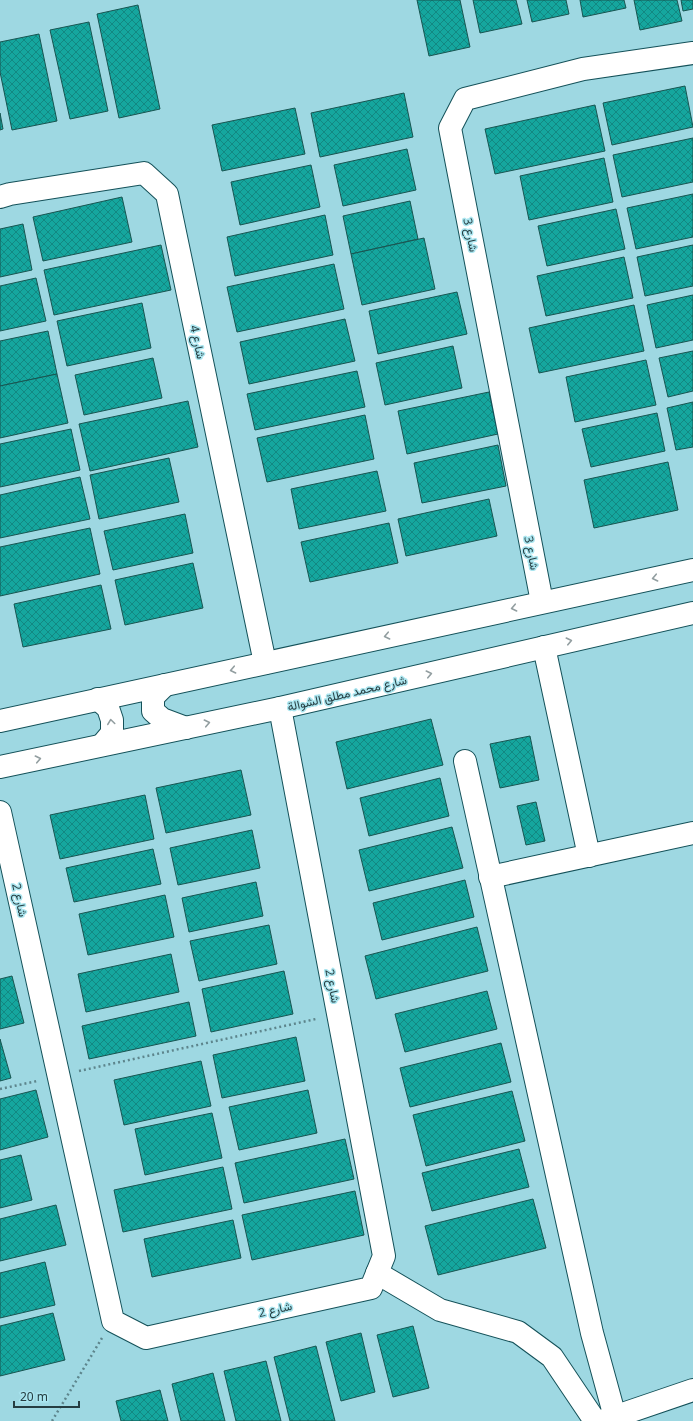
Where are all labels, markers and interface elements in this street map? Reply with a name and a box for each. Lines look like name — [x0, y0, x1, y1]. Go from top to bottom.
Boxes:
street label: شارع 3 — [458, 217, 483, 254]
street label: شارع 4 — [185, 324, 210, 361]
street label: شارع 3 — [519, 535, 544, 572]
one-way arrow — [652, 573, 658, 581]
one-way arrow — [511, 604, 517, 612]
one-way arrow — [384, 631, 390, 639]
one-way arrow — [566, 638, 572, 646]
one-way arrow — [230, 665, 236, 673]
one-way arrow — [426, 670, 432, 678]
street label: شارع محمد مطلق الشوالة — [286, 671, 409, 716]
one-way arrow — [107, 719, 116, 725]
one-way arrow — [203, 720, 210, 728]
one-way arrow — [35, 755, 41, 763]
street label: شارع 2 — [7, 882, 32, 919]
street label: شارع 2 — [320, 968, 345, 1005]
street label: شارع 2 — [256, 1297, 294, 1322]
scale bar — [14, 1383, 79, 1409]
text: 20 m — [20, 1388, 48, 1405]

